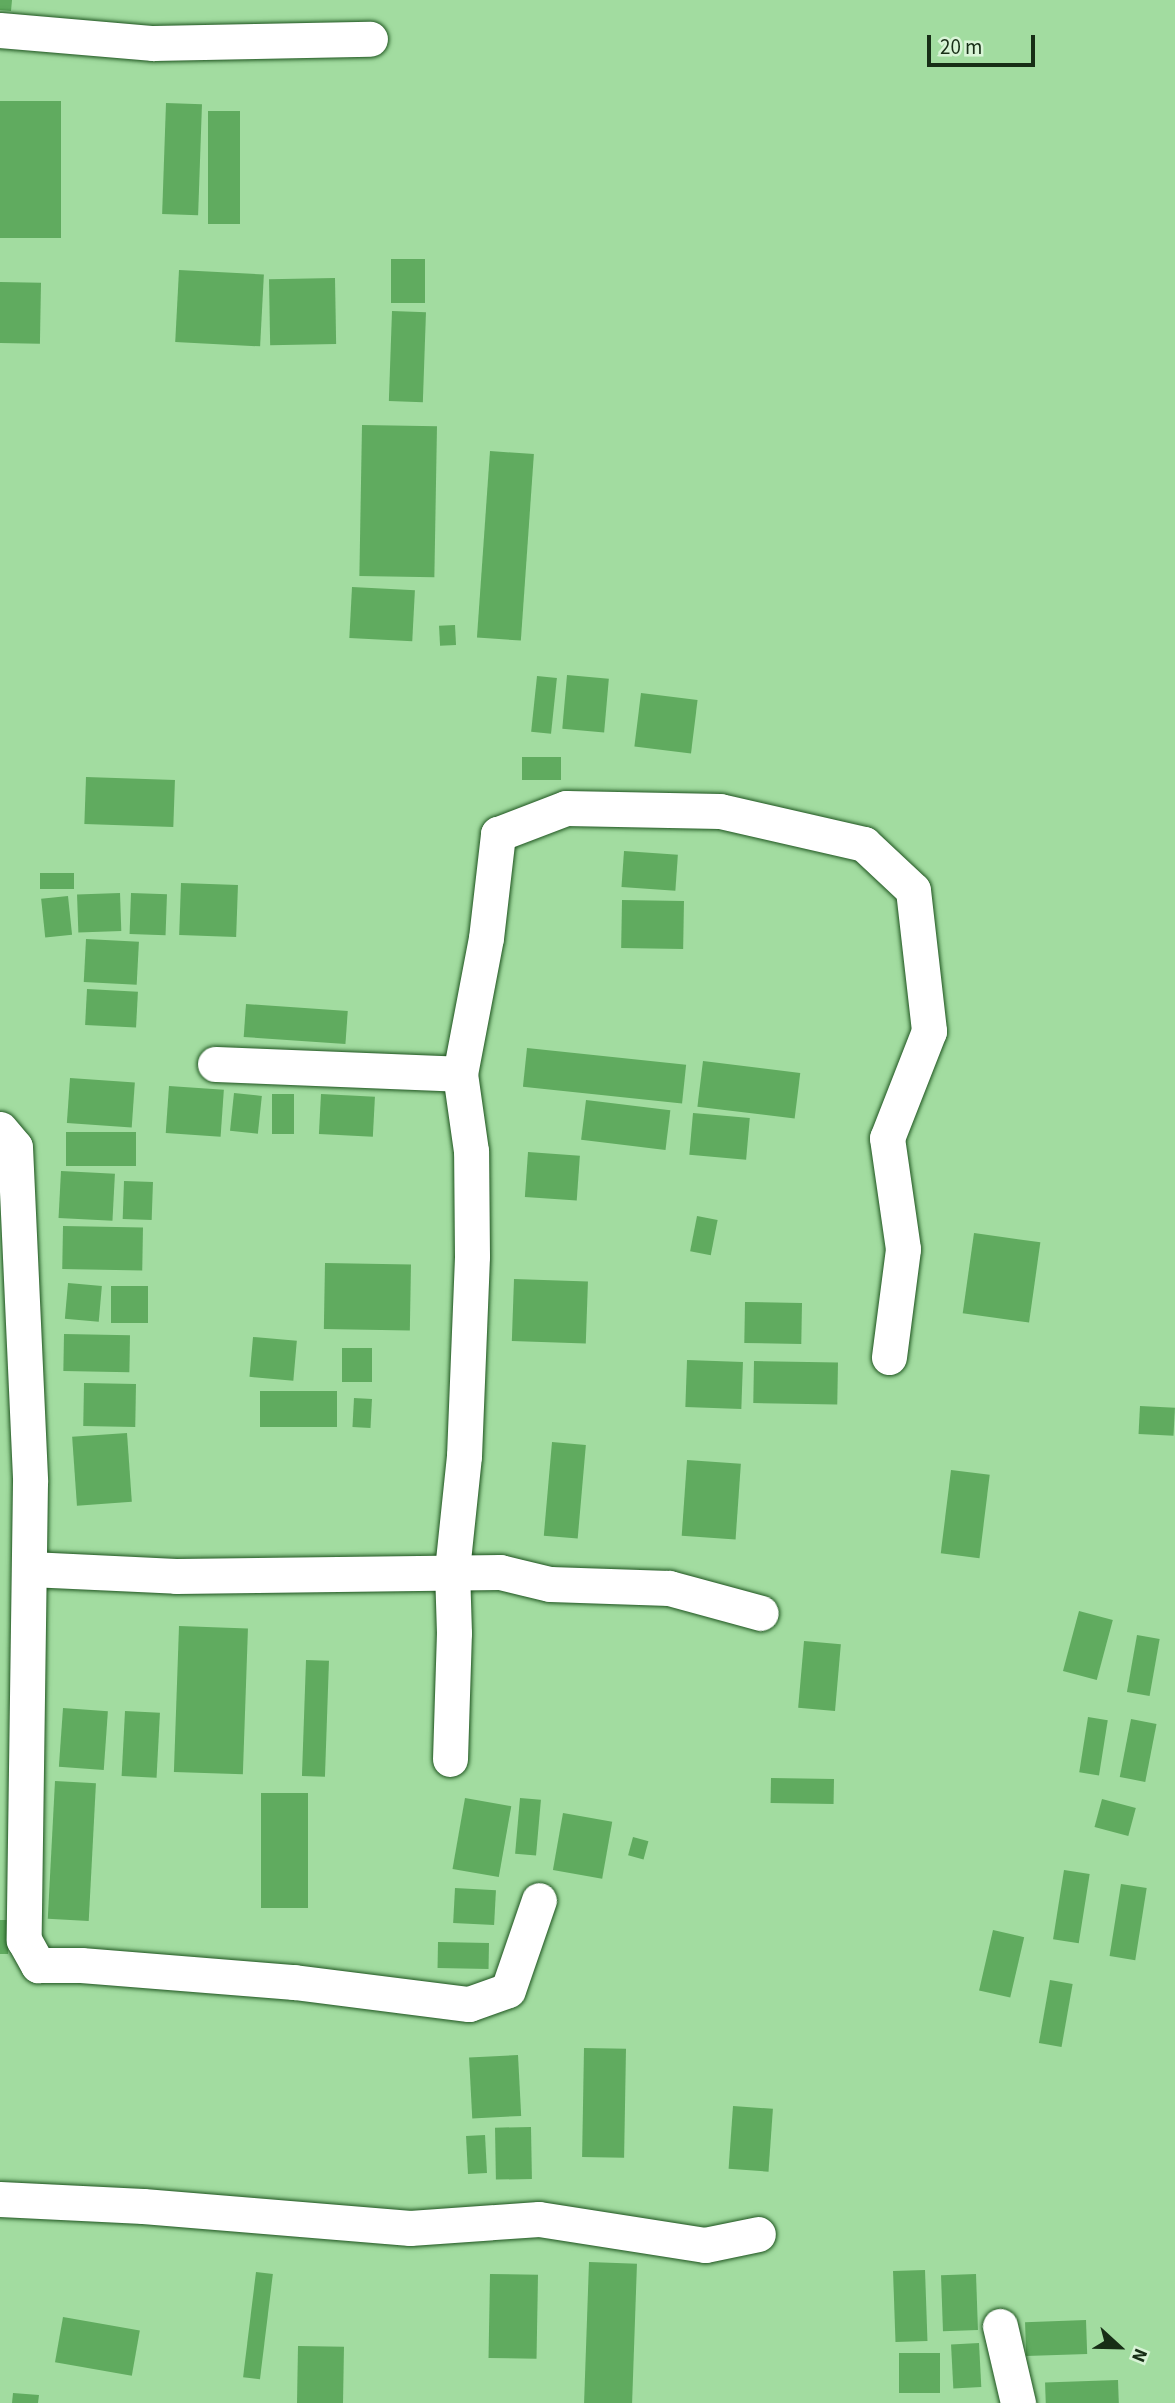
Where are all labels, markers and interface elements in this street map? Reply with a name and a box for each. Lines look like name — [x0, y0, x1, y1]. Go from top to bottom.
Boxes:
scale bar — [930, 21, 1038, 65]
text: 20 m — [940, 32, 982, 62]
north arrow — [1084, 2312, 1154, 2382]
text: N — [1124, 2344, 1154, 2366]

